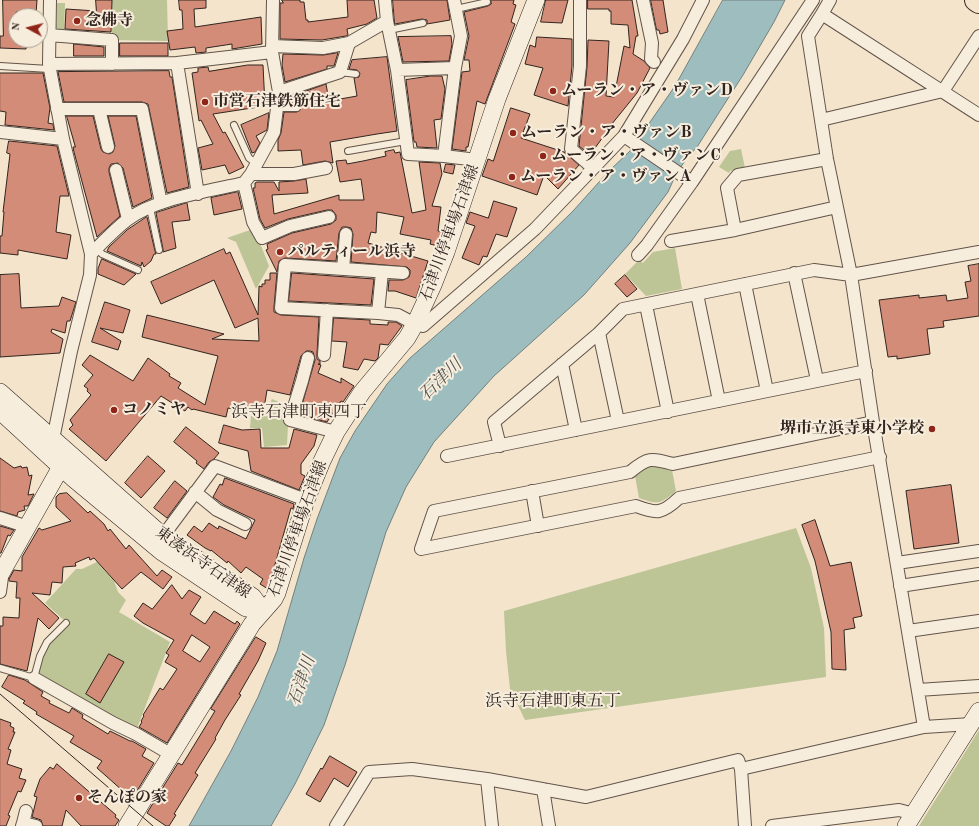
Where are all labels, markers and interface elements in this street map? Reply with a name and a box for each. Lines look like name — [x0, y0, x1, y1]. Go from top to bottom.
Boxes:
north arrow — [8, 8, 48, 48]
place label: 念佛寺 — [85, 11, 133, 31]
marker: 念佛寺 — [72, 16, 82, 26]
text: N — [11, 22, 23, 31]
place label: ムーラン・ア・ヴァンD — [561, 81, 733, 101]
marker: ムーラン・ア・ヴァンD — [548, 86, 558, 96]
place label: 市営石津鉄筋住宅 — [213, 92, 341, 112]
marker: 市営石津鉄筋住宅 — [200, 97, 210, 107]
place label: ムーラン・ア・ヴァンB — [521, 123, 692, 143]
marker: ムーラン・ア・ヴァンB — [508, 128, 518, 138]
place label: ムーラン・ア・ヴァンC — [551, 146, 721, 166]
marker: ムーラン・ア・ヴァンC — [538, 151, 548, 161]
street label: 石津川停車場石津線 — [416, 162, 484, 304]
place label: ムーラン・ア・ヴァンA — [520, 167, 691, 187]
marker: ムーラン・ア・ヴァンA — [507, 172, 517, 182]
place label: パルティール浜寺 — [288, 242, 416, 262]
marker: パルティール浜寺 — [275, 247, 285, 257]
water label: 石津川 — [416, 355, 466, 405]
place label: コノミヤ — [122, 400, 186, 420]
district label: 浜寺石津町東四丁 — [231, 403, 367, 423]
marker: コノミヤ — [109, 405, 119, 415]
place label: 堺市立浜寺東小学校 — [780, 419, 924, 439]
marker: 堺市立浜寺東小学校 — [927, 424, 937, 434]
street label: 石津川停車場石津線 — [264, 458, 332, 600]
street label: 東湊浜寺石津線 — [152, 523, 254, 603]
water label: 石津川 — [284, 654, 320, 708]
district label: 浜寺石津町東五丁 — [485, 692, 621, 712]
place label: そんぽの家 — [87, 788, 167, 808]
marker: そんぽの家 — [74, 793, 84, 803]

